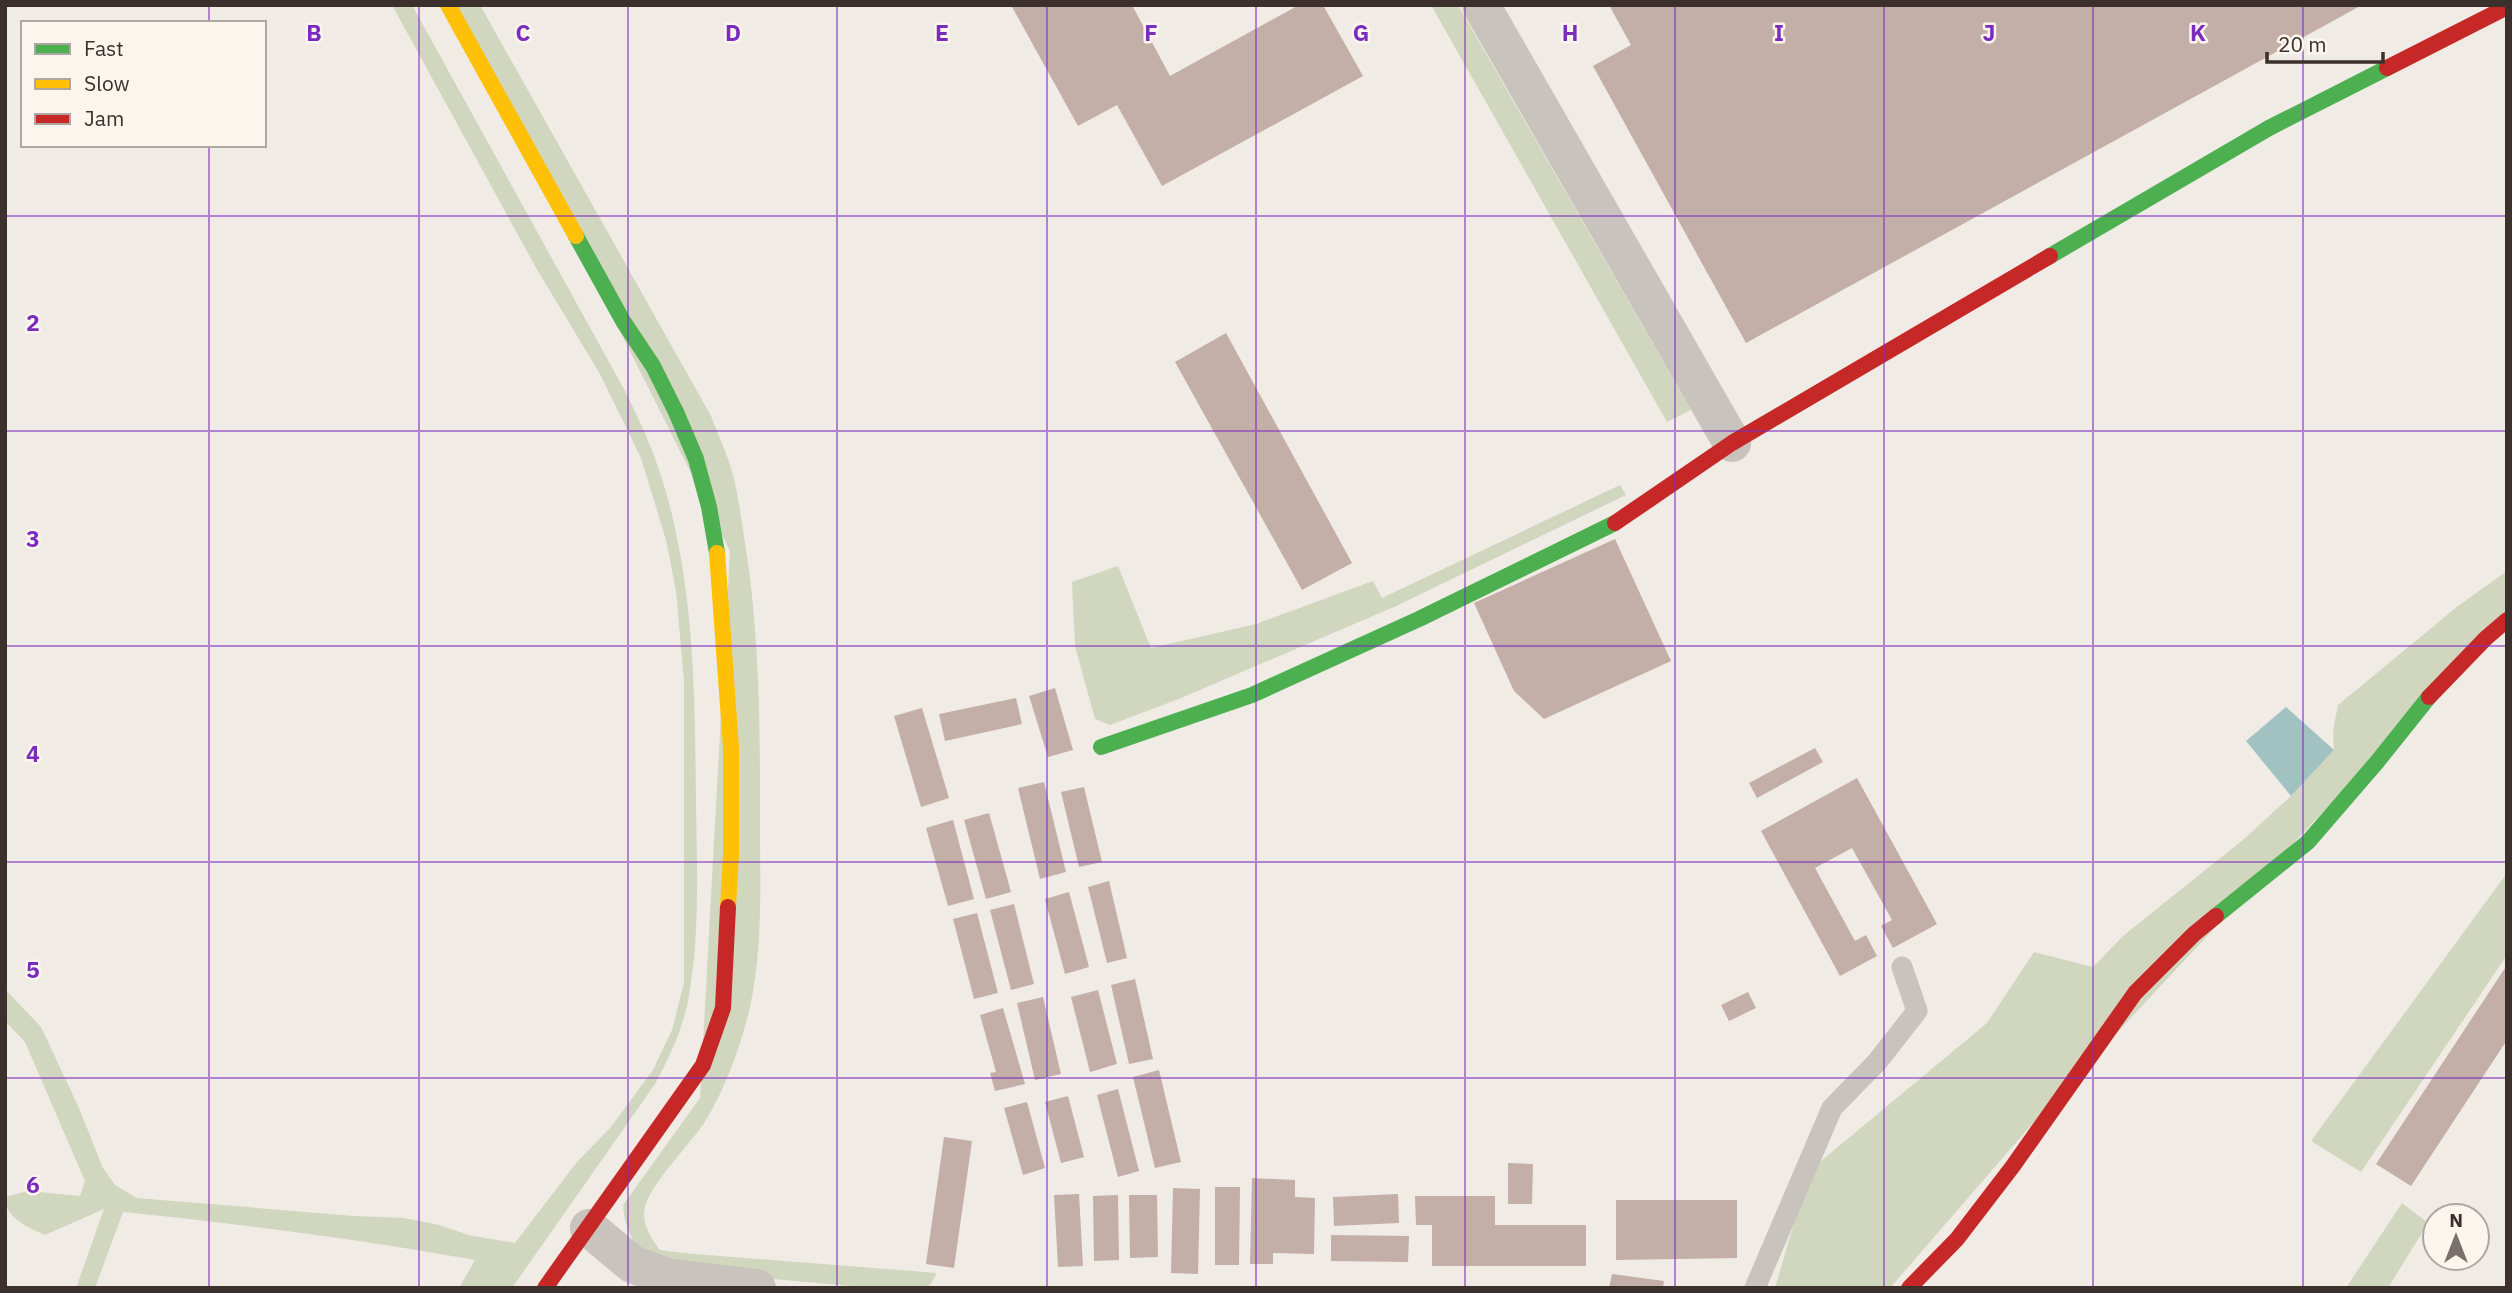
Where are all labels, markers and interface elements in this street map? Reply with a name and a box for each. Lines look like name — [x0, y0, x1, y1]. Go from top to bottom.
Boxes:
text: B — [306, 17, 322, 47]
text: C — [516, 17, 531, 47]
text: D — [725, 17, 741, 47]
text: E — [935, 17, 949, 47]
text: F — [1144, 17, 1158, 47]
text: G — [1353, 17, 1369, 47]
text: H — [1562, 17, 1578, 47]
text: I — [1774, 17, 1784, 47]
text: J — [1983, 17, 1995, 47]
text: K — [2190, 17, 2206, 47]
legend — [21, 21, 266, 147]
scale bar — [2267, 21, 2382, 65]
text: 20 m — [2278, 30, 2327, 58]
text: Fast — [84, 34, 124, 62]
text: Slow — [84, 69, 130, 97]
text: Jam — [84, 104, 124, 132]
text: 2 — [26, 307, 40, 337]
text: 3 — [26, 523, 40, 553]
text: 4 — [26, 738, 40, 768]
text: 5 — [26, 954, 40, 984]
text: 6 — [26, 1169, 40, 1199]
north arrow — [2421, 1202, 2491, 1272]
text: N — [2449, 1208, 2463, 1232]

